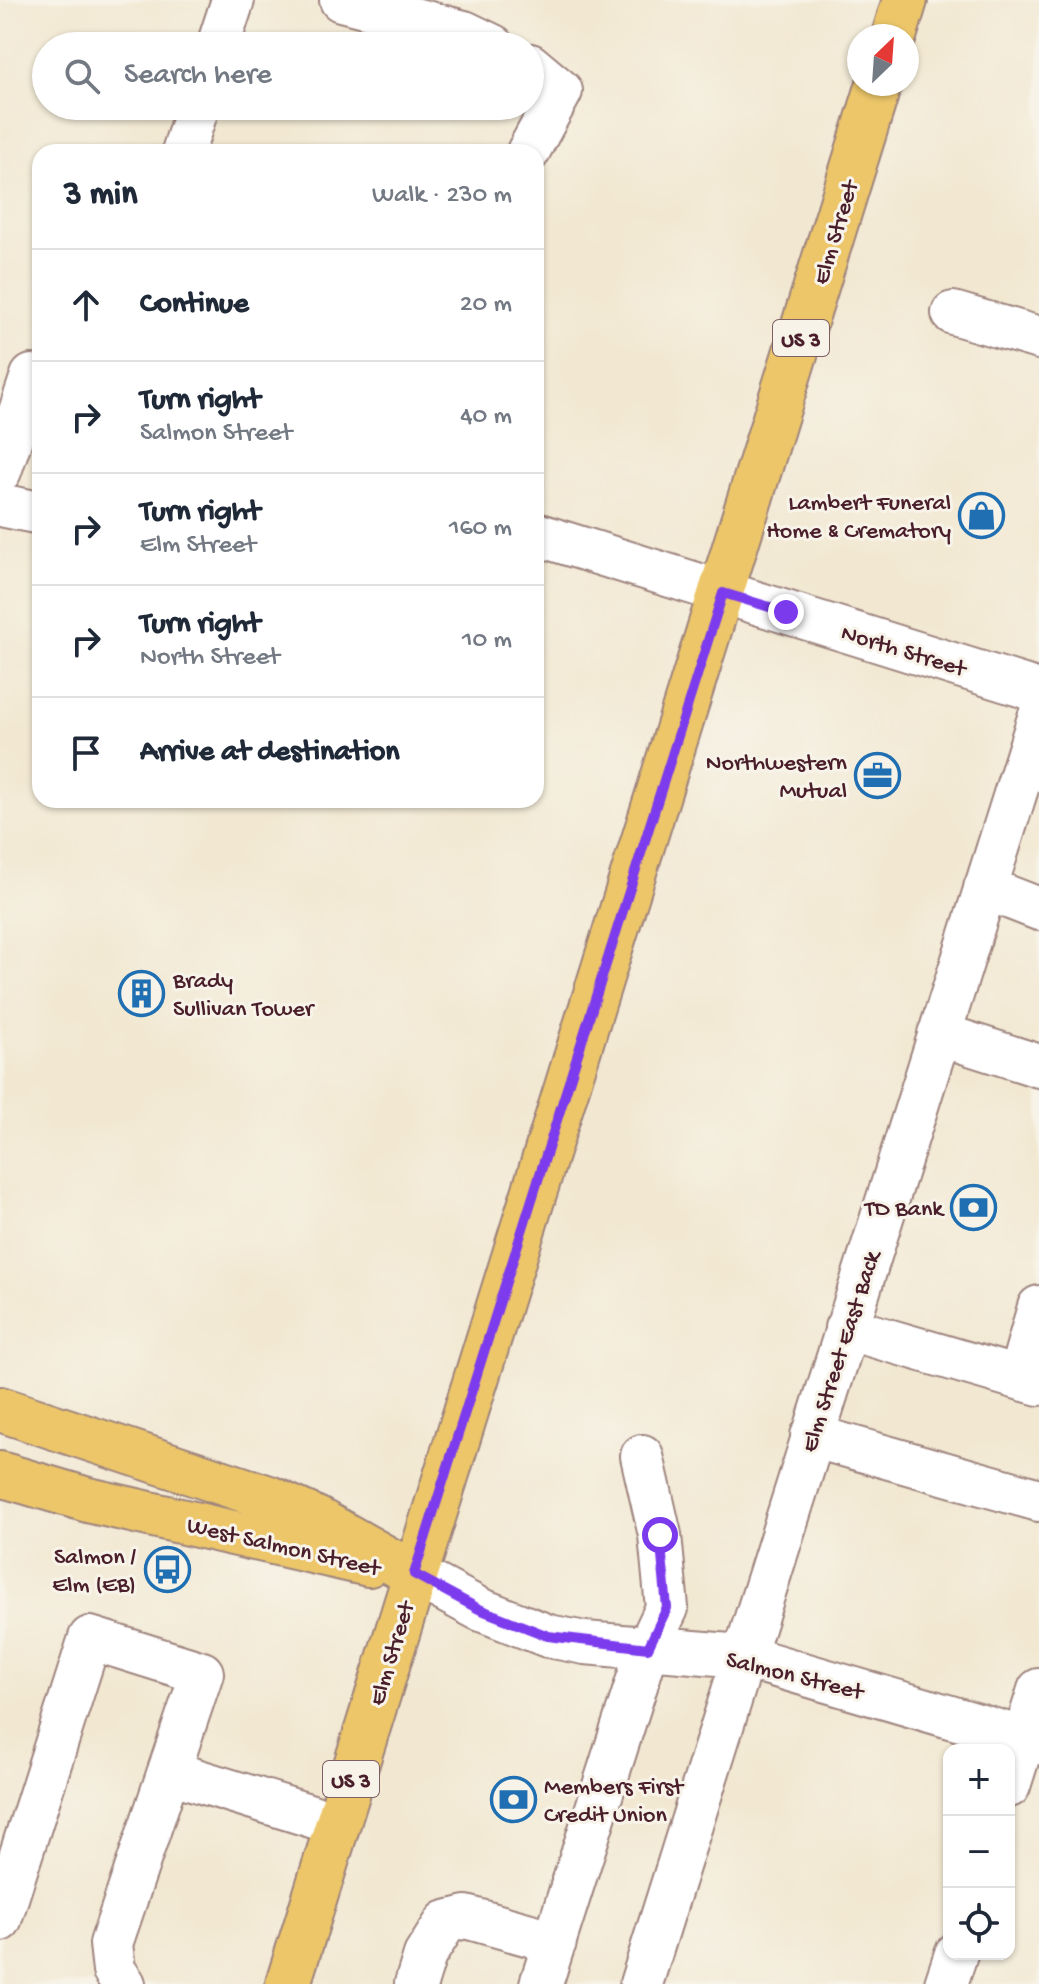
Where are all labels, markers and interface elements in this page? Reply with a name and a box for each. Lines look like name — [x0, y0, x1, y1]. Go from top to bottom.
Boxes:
north arrow — [847, 24, 919, 96]
search box — [32, 32, 544, 120]
icon: search — [60, 54, 104, 98]
text: Search here — [124, 59, 272, 94]
text: 3 min — [64, 176, 137, 216]
street label: Elm Street — [808, 176, 867, 288]
text: Walk · 230 m — [372, 181, 512, 212]
icon: ahead — [64, 283, 108, 327]
text: Continue — [140, 288, 249, 323]
text: 20 m — [460, 290, 512, 321]
road number: US 3 — [773, 320, 829, 356]
text: Turn right — [140, 384, 260, 419]
icon: right — [64, 395, 108, 439]
text: 40 m — [460, 402, 512, 433]
text: Salmon Street — [140, 419, 292, 450]
place label: Lambert Funeral Home & Crematory — [766, 490, 951, 547]
shop icon: Lambert Funeral Home & Crematory — [958, 491, 1006, 539]
text: Turn right — [140, 496, 260, 531]
icon: right — [64, 507, 108, 551]
text: 160 m — [449, 514, 512, 545]
text: Elm Street — [140, 531, 256, 562]
route end — [768, 594, 804, 630]
text: Turn right — [140, 608, 260, 643]
icon: right — [64, 619, 108, 663]
street label: North Street — [837, 620, 971, 686]
text: 10 m — [462, 626, 512, 657]
text: North Street — [140, 643, 280, 674]
icon: arrive — [64, 731, 108, 775]
text: Arrive at destination — [140, 736, 400, 771]
place label: Northwestern Mutual — [706, 750, 848, 807]
office icon: Northwestern Mutual — [854, 751, 902, 799]
place label: Brady Sullivan Tower — [172, 968, 316, 1025]
building icon: Brady Sullivan Tower — [118, 969, 166, 1017]
bank icon: TD Bank — [950, 1183, 998, 1231]
place label: TD Bank — [863, 1196, 945, 1225]
street label: Elm Street East Back — [796, 1246, 889, 1456]
street label: West Salmon Street — [184, 1512, 385, 1585]
route start — [642, 1517, 678, 1553]
place label: Salmon / Elm (EB) — [52, 1544, 136, 1601]
bus stop icon: Salmon / Elm (EB) — [143, 1545, 191, 1593]
street label: Elm Street — [364, 1597, 423, 1709]
street label: Salmon Street — [723, 1646, 868, 1709]
map controls — [943, 1744, 1015, 1960]
button: + — [943, 1744, 1015, 1816]
road number: US 3 — [323, 1761, 379, 1797]
place label: Members First Credit Union — [544, 1774, 685, 1831]
bank icon: Members First Credit Union — [489, 1775, 537, 1823]
button: − — [943, 1816, 1015, 1888]
button: locate — [943, 1888, 1015, 1960]

